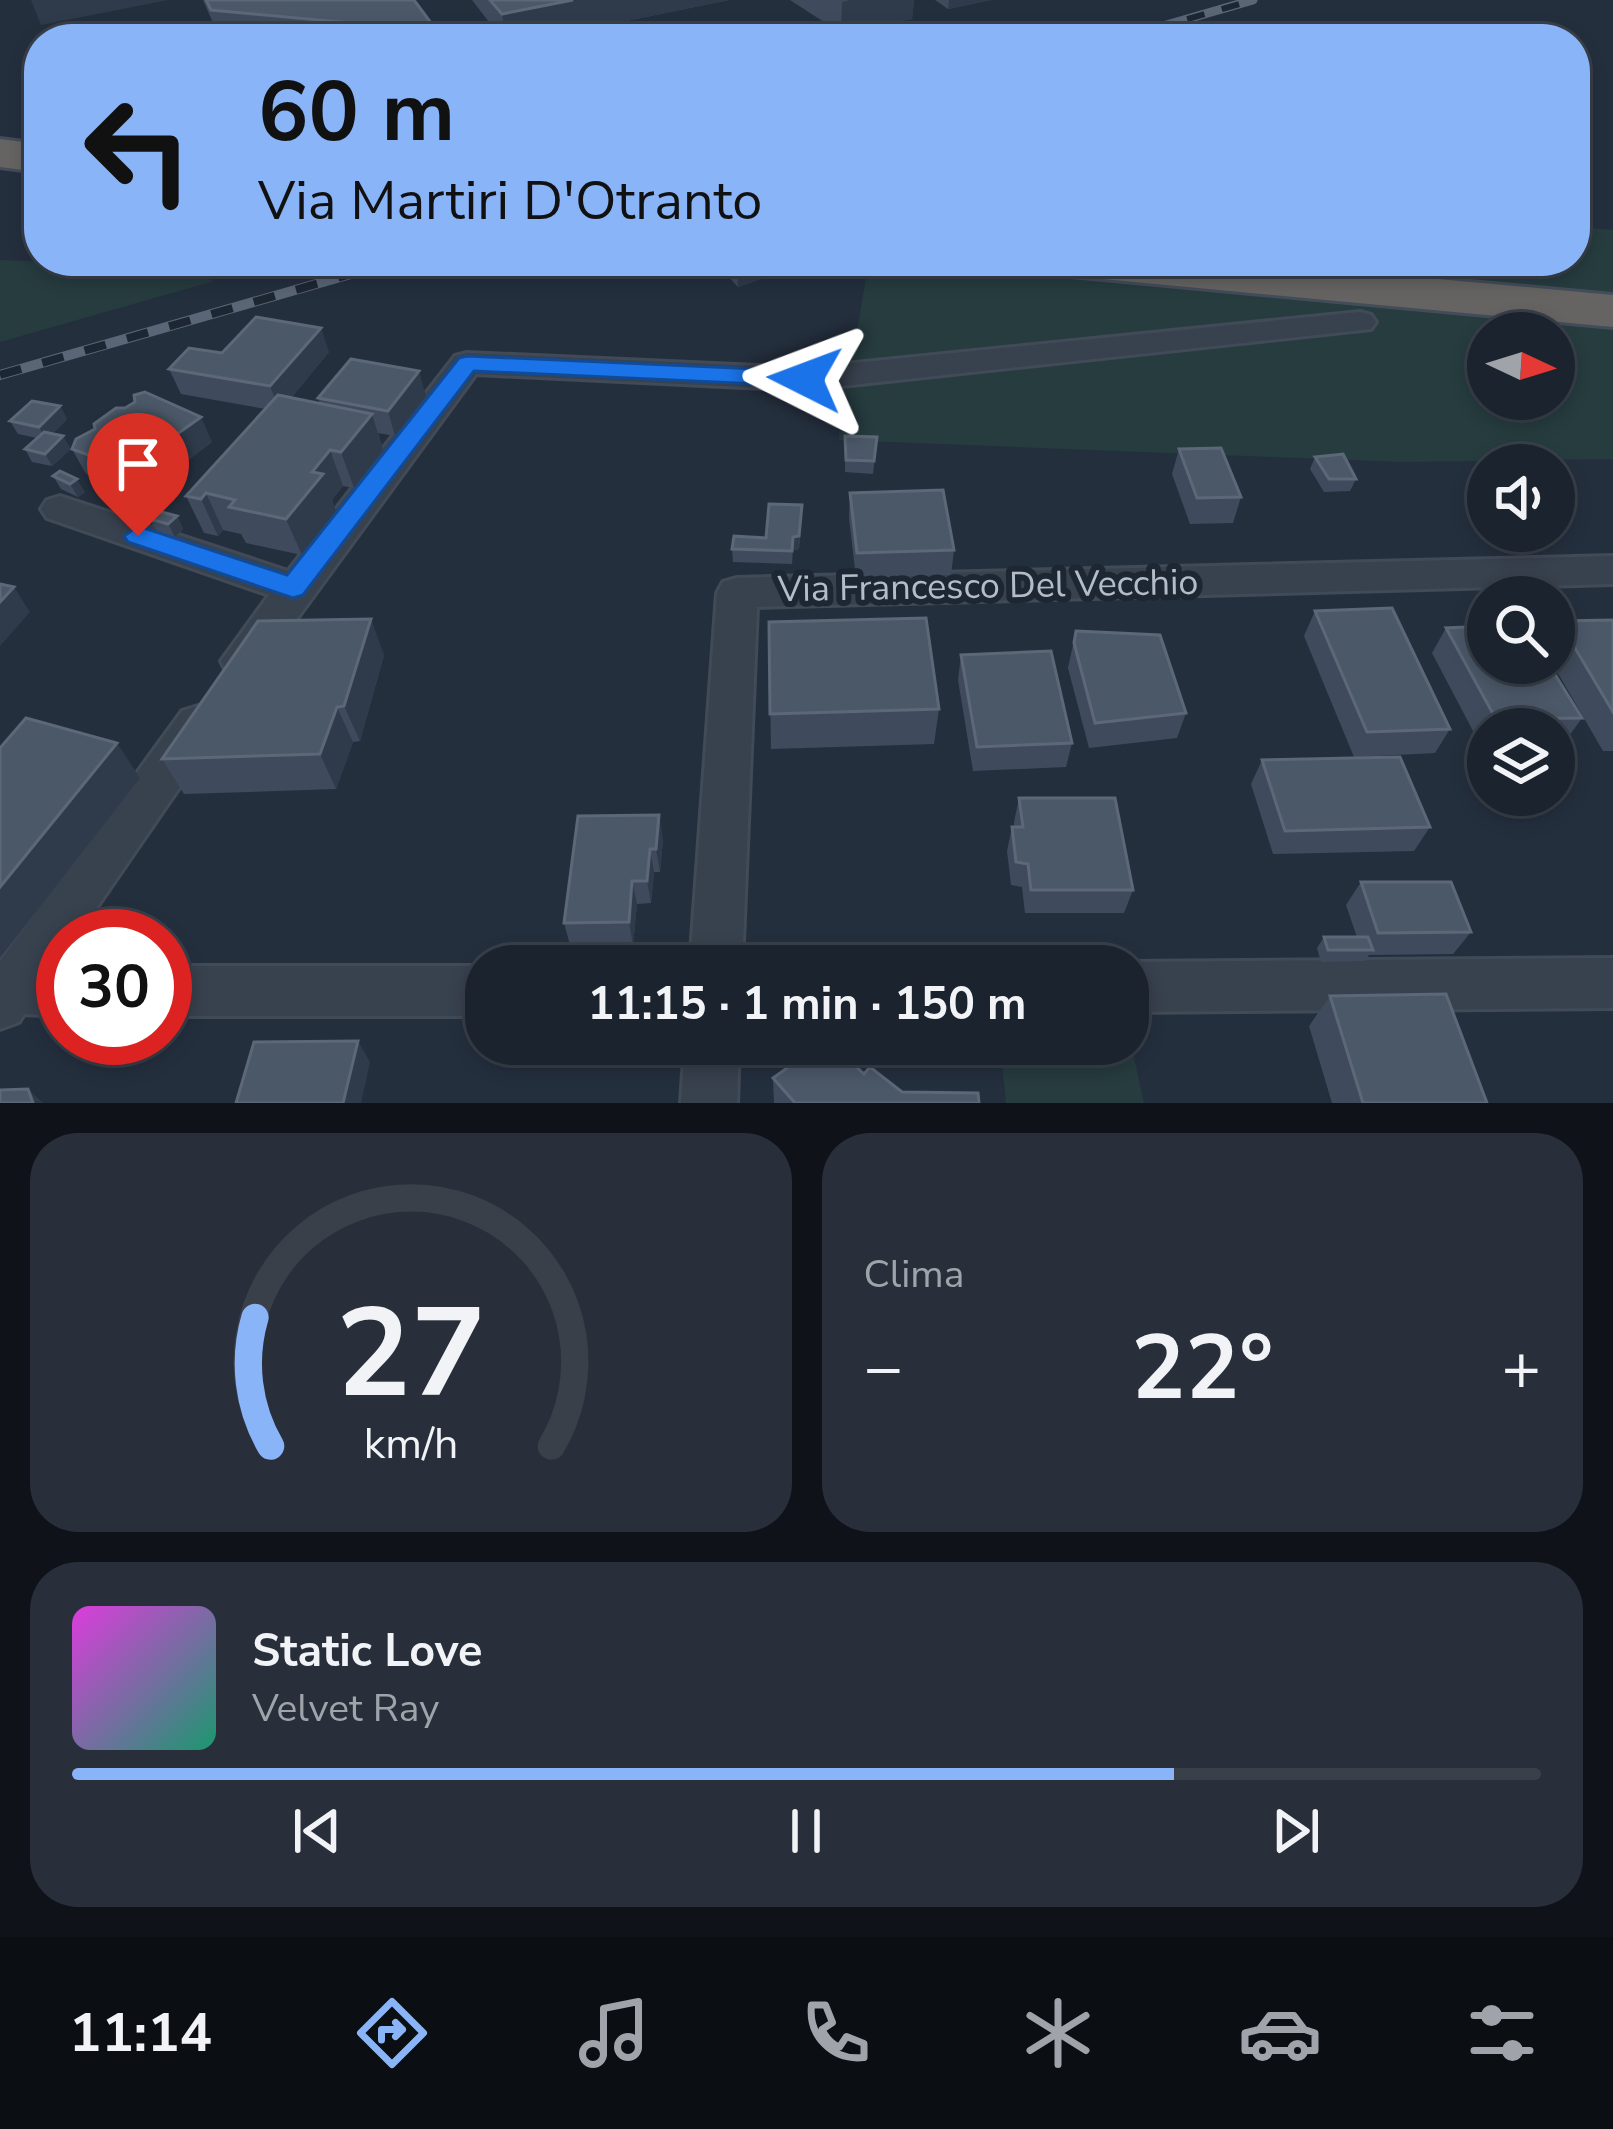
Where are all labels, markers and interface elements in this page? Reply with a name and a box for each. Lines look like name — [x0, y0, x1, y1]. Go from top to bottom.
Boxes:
text: 60 m — [258, 55, 455, 170]
icon: left — [60, 72, 216, 228]
text: Via Martiri D'Otranto — [258, 164, 762, 238]
north arrow — [1467, 312, 1575, 420]
map controls — [1467, 312, 1575, 816]
position arrow — [742, 316, 868, 442]
pin — [87, 413, 189, 536]
icon: arrive — [105, 431, 171, 497]
button: sound — [1467, 444, 1575, 552]
street label: Via Francesco Del Vecchio — [776, 558, 1199, 614]
button: search — [1467, 576, 1575, 684]
button: layers — [1467, 708, 1575, 816]
speed limit sign: 30 — [36, 909, 192, 1065]
text: 11:15 · 1 min · 150 m — [587, 974, 1027, 1035]
text: Clima — [864, 1248, 964, 1301]
text: 27 — [336, 1269, 486, 1439]
text: 22° — [1131, 1307, 1273, 1430]
text: − — [864, 1323, 903, 1413]
text: + — [1501, 1323, 1541, 1413]
text: km/h — [363, 1414, 458, 1472]
text: Static Love — [252, 1621, 482, 1682]
text: Velvet Ray — [252, 1682, 439, 1735]
icon: previous — [284, 1798, 350, 1864]
icon: pause — [773, 1798, 839, 1864]
icon: next — [1263, 1798, 1329, 1864]
icon: directions — [350, 1991, 434, 2075]
icon: music — [572, 1991, 656, 2075]
icon: phone — [794, 1991, 878, 2075]
icon: climate — [1016, 1991, 1100, 2075]
icon: car — [1238, 1991, 1322, 2075]
icon: filters — [1460, 1991, 1544, 2075]
text: 11:14 — [69, 1996, 212, 2070]

